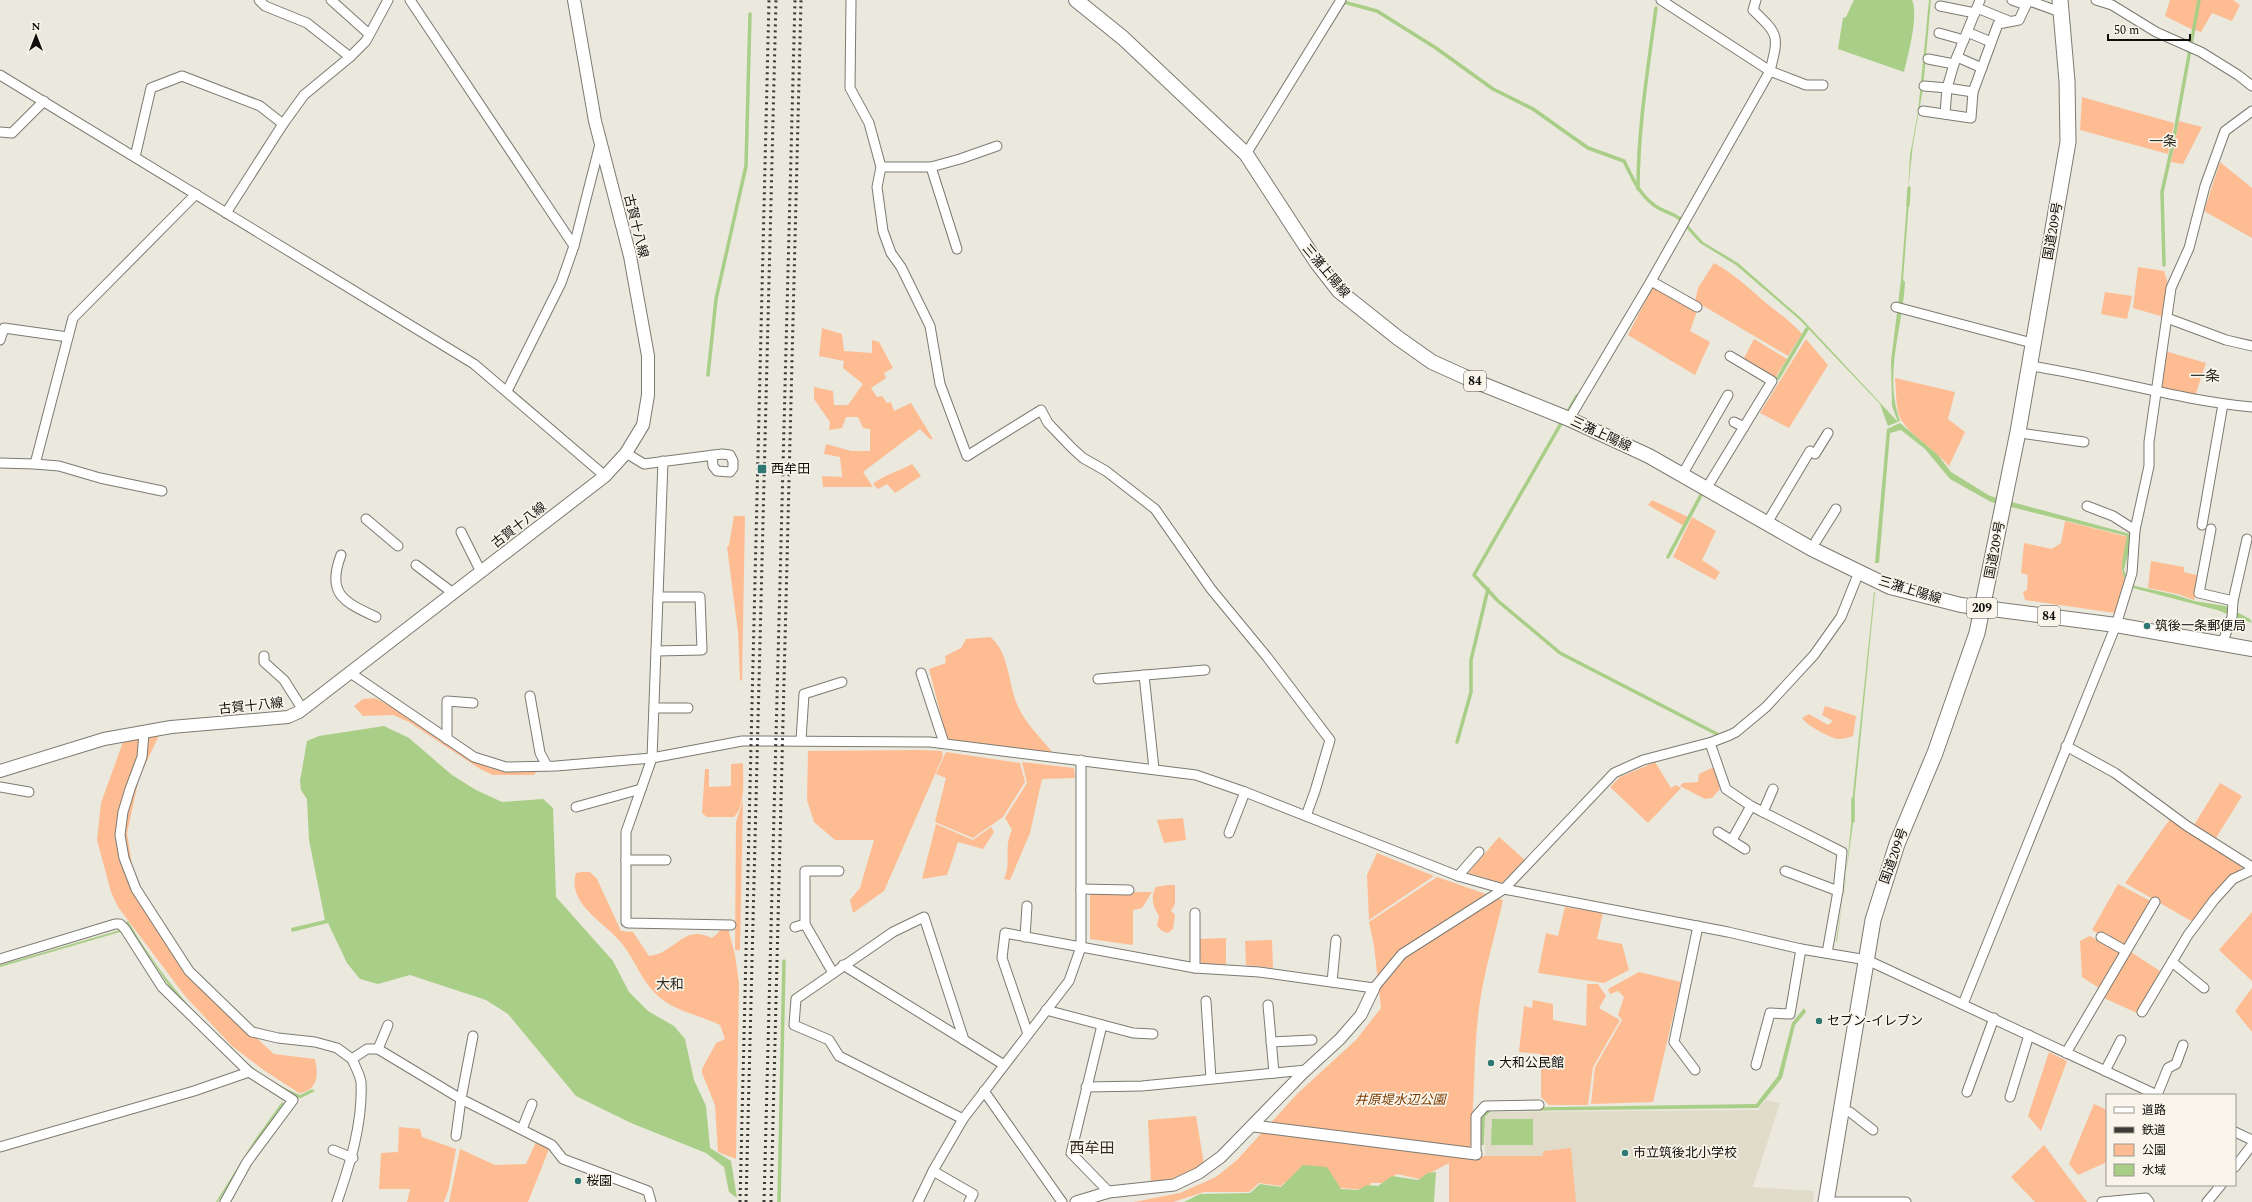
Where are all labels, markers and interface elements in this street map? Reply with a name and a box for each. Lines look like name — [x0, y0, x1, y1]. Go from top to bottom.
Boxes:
north arrow — [16, 16, 56, 56]
scale bar — [2108, 16, 2190, 42]
text: N — [32, 18, 41, 35]
text: 50 m — [2114, 21, 2139, 40]
district label: 一条 — [2149, 131, 2177, 152]
street label: 古賀十八線 — [618, 192, 654, 260]
street label: 国道209号 — [2038, 200, 2068, 262]
street label: 三潴上陽線 — [1297, 240, 1355, 302]
district label: 一条 — [2190, 365, 2220, 388]
road number: 84 — [1464, 371, 1486, 391]
street label: 三潴上陽線 — [1567, 411, 1635, 457]
place label: 西牟田 — [771, 459, 810, 479]
marker: 西牟田 — [756, 463, 768, 475]
street label: 古賀十八線 — [487, 497, 551, 553]
street label: 国道209号 — [1980, 519, 2010, 581]
street label: 三潴上陽線 — [1876, 571, 1944, 609]
road number: 209 — [1967, 598, 1997, 618]
road number: 84 — [2038, 606, 2060, 626]
place label: 筑後一条郵便局 — [2155, 616, 2246, 636]
marker: 筑後一条郵便局 — [2142, 621, 2152, 631]
street label: 古賀十八線 — [218, 693, 284, 719]
street label: 国道209号 — [1875, 825, 1913, 887]
district label: 大和 — [656, 974, 684, 995]
place label: セブン-イレブン — [1827, 1011, 1923, 1031]
marker: セブン-イレブン — [1814, 1016, 1824, 1026]
place label: 大和公民館 — [1499, 1053, 1564, 1073]
marker: 大和公民館 — [1486, 1058, 1496, 1068]
park label: 井原堤水辺公園 — [1354, 1090, 1447, 1110]
legend — [2106, 1094, 2236, 1186]
text: 道路 — [2142, 1101, 2166, 1120]
text: 鉄道 — [2142, 1121, 2166, 1140]
district label: 西牟田 — [1069, 1137, 1115, 1160]
text: 公園 — [2142, 1141, 2166, 1160]
place label: 市立筑後北小学校 — [1633, 1143, 1737, 1163]
marker: 市立筑後北小学校 — [1620, 1148, 1630, 1158]
text: 水域 — [2142, 1161, 2166, 1180]
place label: 桜園 — [586, 1171, 612, 1191]
marker: 桜園 — [573, 1176, 583, 1186]

